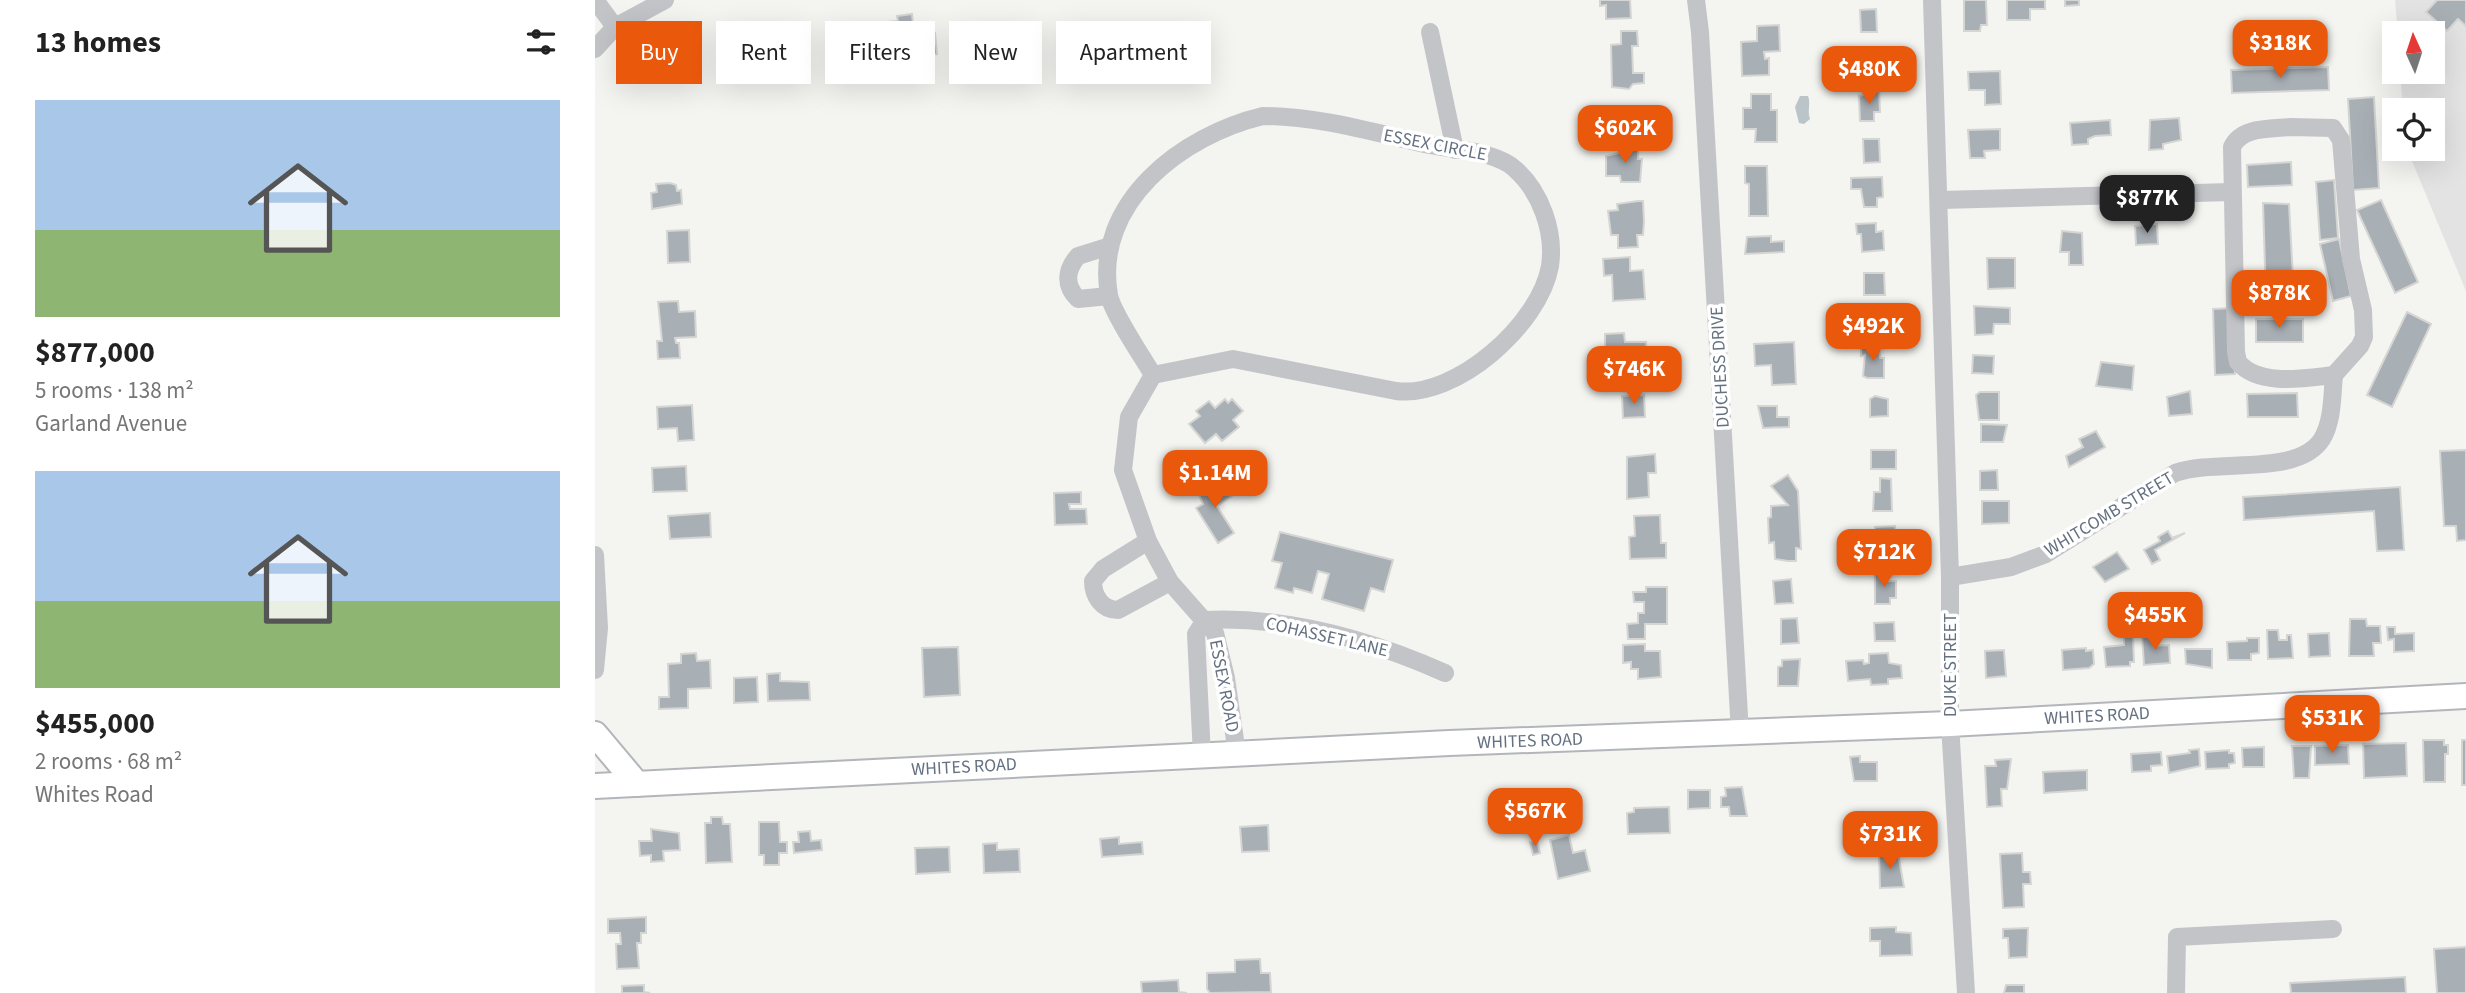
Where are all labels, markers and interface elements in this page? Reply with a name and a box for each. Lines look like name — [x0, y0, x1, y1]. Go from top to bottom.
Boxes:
pin: $318K — [2231, 20, 2329, 80]
text: 13 homes — [35, 21, 161, 64]
chip: Buy — [616, 21, 702, 84]
chip: Rent — [716, 21, 811, 84]
chip: Filters — [825, 21, 935, 84]
chip: New — [949, 21, 1042, 84]
chip: Apartment — [1056, 21, 1211, 84]
north arrow — [2382, 21, 2445, 84]
map controls — [2382, 21, 2445, 161]
icon: filters — [522, 23, 560, 61]
text: $318K — [2249, 26, 2311, 59]
pin: $480K — [1820, 46, 1918, 106]
text: $480K — [1838, 52, 1900, 85]
button: locate — [2382, 98, 2445, 161]
pin: $602K — [1576, 106, 1674, 165]
text: $602K — [1594, 111, 1656, 144]
street label: ESSEX CIRCLE — [1381, 123, 1489, 167]
icon: home — [235, 145, 361, 271]
pin: $877K — [2098, 176, 2196, 235]
text: $877K — [2116, 181, 2178, 214]
pin: $878K — [2230, 270, 2328, 330]
text: $878K — [2248, 276, 2310, 309]
pin: $492K — [1824, 304, 1922, 363]
street label: DUCHESS DRIVE — [1704, 306, 1736, 428]
text: $492K — [1842, 309, 1904, 342]
text: $877,000 — [35, 331, 155, 374]
pin: $746K — [1585, 346, 1683, 406]
text: $746K — [1603, 352, 1665, 385]
text: 5 rooms · 138 m² — [35, 374, 194, 407]
text: Garland Avenue — [35, 407, 187, 440]
pin: $1.14M — [1158, 450, 1272, 510]
text: $1.14M — [1178, 456, 1252, 489]
street label: WHITCOMB STREET — [2040, 465, 2179, 562]
icon: home — [235, 516, 361, 642]
pin: $712K — [1835, 530, 1933, 589]
text: $712K — [1853, 535, 1915, 568]
pin: $455K — [2106, 592, 2204, 652]
text: $455K — [2124, 598, 2186, 631]
street label: COHASSET LANE — [1263, 611, 1391, 663]
street label: DUKE STREET — [1938, 613, 1963, 717]
street label: ESSEX ROAD — [1203, 638, 1245, 734]
pin: $531K — [2283, 696, 2381, 755]
street label: WHITES ROAD — [2044, 701, 2150, 731]
text: $531K — [2301, 701, 2363, 734]
text: $455,000 — [35, 702, 155, 745]
street label: WHITES ROAD — [1477, 727, 1583, 755]
text: 2 rooms · 68 m² — [35, 745, 182, 778]
street label: WHITES ROAD — [911, 752, 1017, 782]
text: Whites Road — [35, 778, 154, 811]
pin: $567K — [1486, 788, 1584, 848]
text: $567K — [1504, 794, 1566, 827]
pin: $731K — [1841, 812, 1939, 871]
text: $731K — [1859, 817, 1921, 850]

